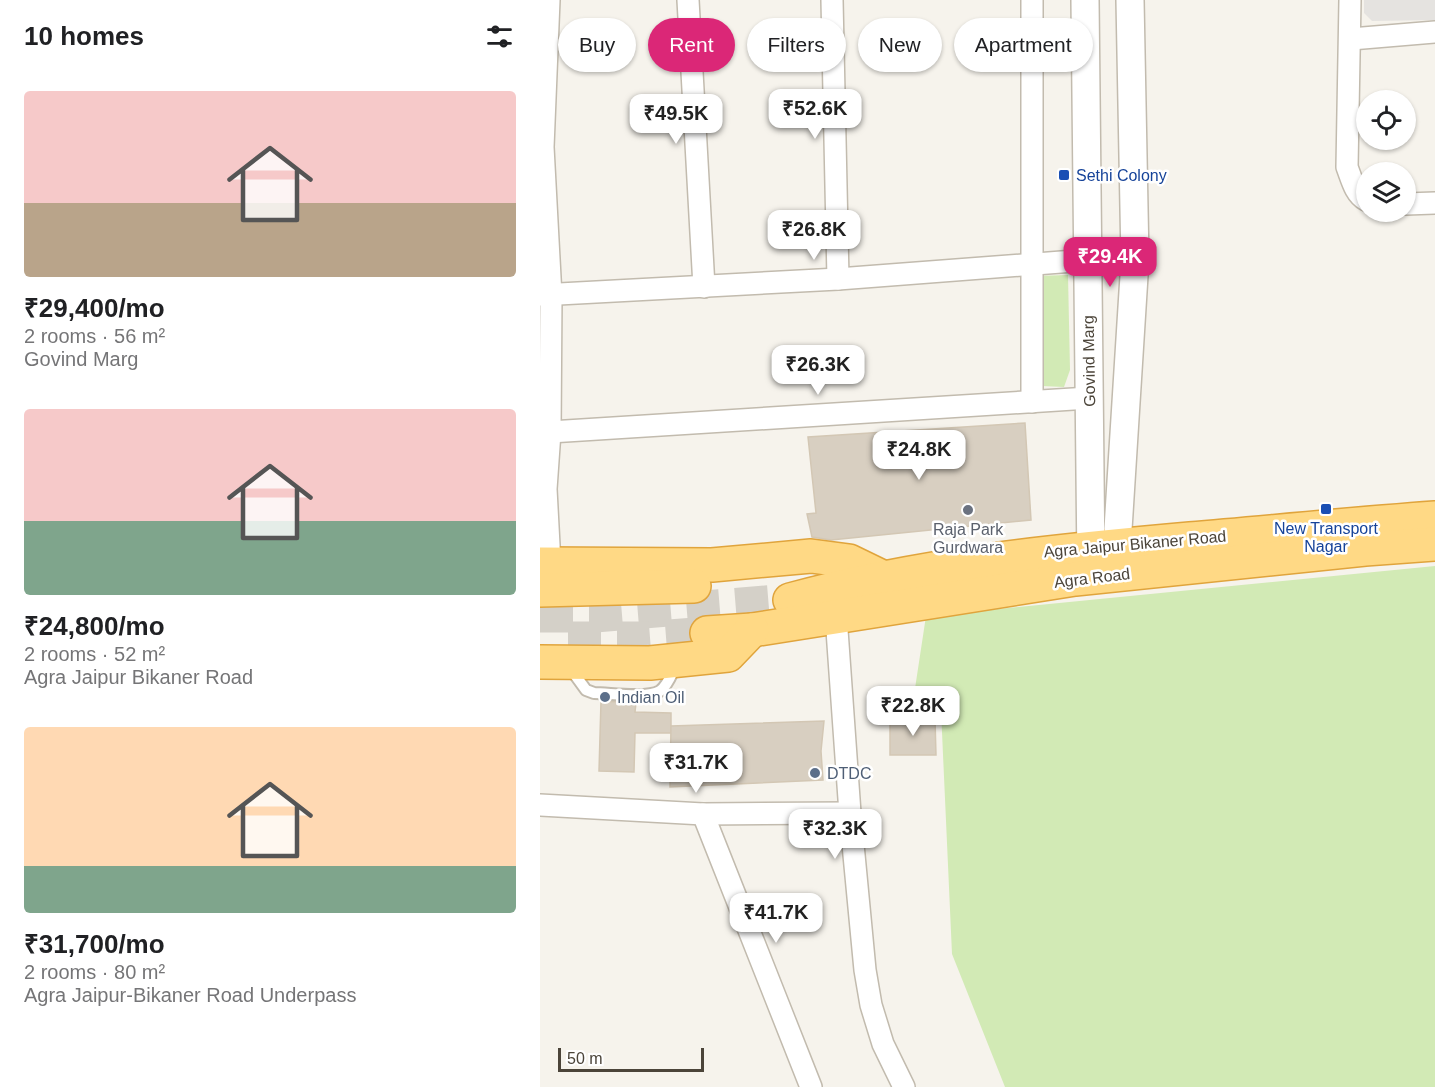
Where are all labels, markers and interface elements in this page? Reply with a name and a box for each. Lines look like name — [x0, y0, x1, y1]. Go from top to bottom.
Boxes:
chip: Buy — [558, 18, 636, 72]
chip: Rent — [648, 18, 735, 72]
chip: Filters — [747, 18, 846, 72]
chip: New — [858, 18, 942, 72]
chip: Apartment — [954, 18, 1093, 72]
icon: filters — [483, 20, 516, 53]
text: 10 homes — [24, 21, 144, 51]
pin: ₹52.6K — [766, 89, 864, 140]
map controls — [1356, 90, 1416, 222]
button: locate — [1356, 90, 1416, 150]
pin: ₹49.5K — [627, 94, 725, 145]
text: ₹52.6K — [783, 97, 847, 119]
text: ₹49.5K — [644, 102, 708, 124]
icon: home — [216, 130, 324, 238]
button: layers — [1356, 162, 1416, 222]
place label: Sethi Colony — [1076, 167, 1167, 184]
marker: Sethi Colony — [1057, 168, 1071, 182]
pin: ₹26.8K — [765, 210, 863, 261]
text: ₹26.8K — [782, 218, 846, 240]
pin: ₹29.4K — [1061, 237, 1159, 288]
text: ₹29.4K — [1078, 245, 1142, 267]
text: ₹29,400/mo — [24, 293, 165, 323]
street label: Govind Marg — [1080, 315, 1098, 407]
text: 2 rooms · 56 m² — [24, 325, 165, 347]
pin: ₹26.3K — [769, 345, 867, 396]
text: Govind Marg — [24, 348, 139, 370]
text: ₹26.3K — [786, 353, 850, 375]
pin: ₹24.8K — [870, 430, 968, 481]
text: ₹24.8K — [887, 438, 951, 460]
icon: home — [216, 448, 324, 556]
marker: New Transport Nagar — [1319, 502, 1333, 516]
marker: Raja Park Gurdwara — [961, 503, 975, 517]
place label: New Transport Nagar — [1274, 520, 1379, 555]
place label: Raja Park Gurdwara — [933, 521, 1004, 556]
street label: Agra Jaipur Bikaner Road — [1043, 528, 1227, 560]
street label: Agra Road — [1053, 565, 1131, 591]
text: ₹24,800/mo — [24, 611, 165, 641]
text: 2 rooms · 52 m² — [24, 643, 165, 665]
text: Agra Jaipur Bikaner Road — [24, 666, 253, 688]
pin: ₹22.8K — [864, 686, 962, 737]
place label: Indian Oil — [617, 689, 685, 706]
marker: Indian Oil — [598, 690, 612, 704]
text: ₹22.8K — [881, 694, 945, 716]
pin: ₹31.7K — [647, 743, 745, 794]
text: ₹31.7K — [664, 751, 728, 773]
place label: DTDC — [827, 765, 871, 782]
icon: home — [216, 766, 324, 874]
marker: DTDC — [808, 766, 822, 780]
pin: ₹32.3K — [786, 809, 884, 860]
text: ₹32.3K — [803, 817, 867, 839]
pin: ₹41.7K — [727, 893, 825, 944]
text: ₹41.7K — [744, 901, 808, 923]
text: ₹31,700/mo — [24, 929, 165, 959]
text: 2 rooms · 80 m² — [24, 961, 165, 983]
text: Agra Jaipur-Bikaner Road Underpass — [24, 984, 356, 1006]
scale bar — [558, 1045, 704, 1072]
text: 50 m — [567, 1050, 603, 1067]

